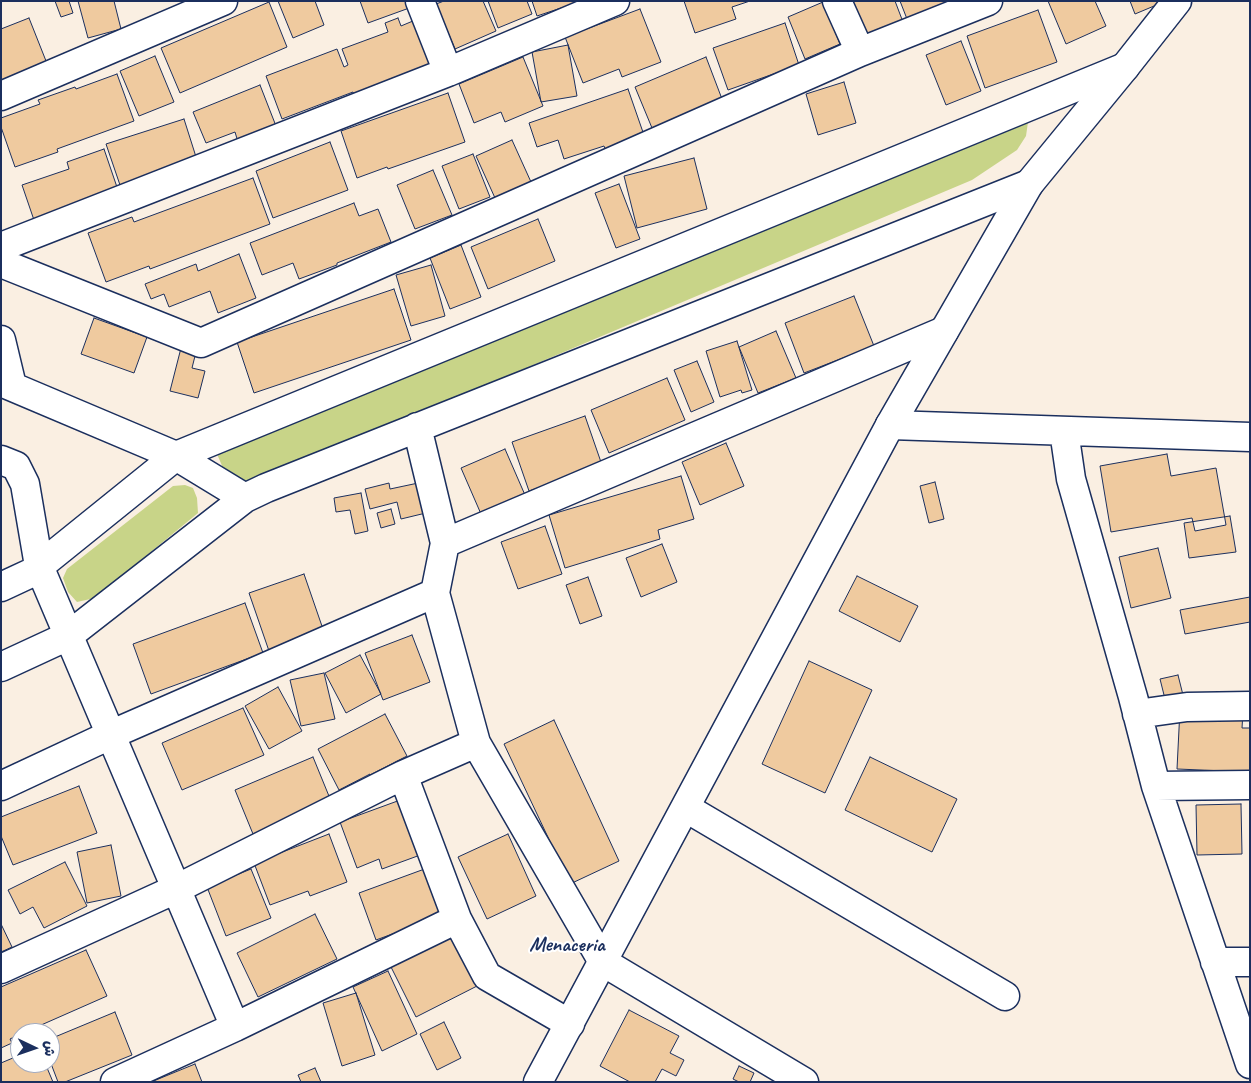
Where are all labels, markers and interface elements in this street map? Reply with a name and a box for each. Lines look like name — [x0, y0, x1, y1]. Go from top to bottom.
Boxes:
district label: Menaceria — [529, 932, 605, 958]
north arrow — [10, 1023, 60, 1073]
text: ش — [41, 1041, 58, 1057]

